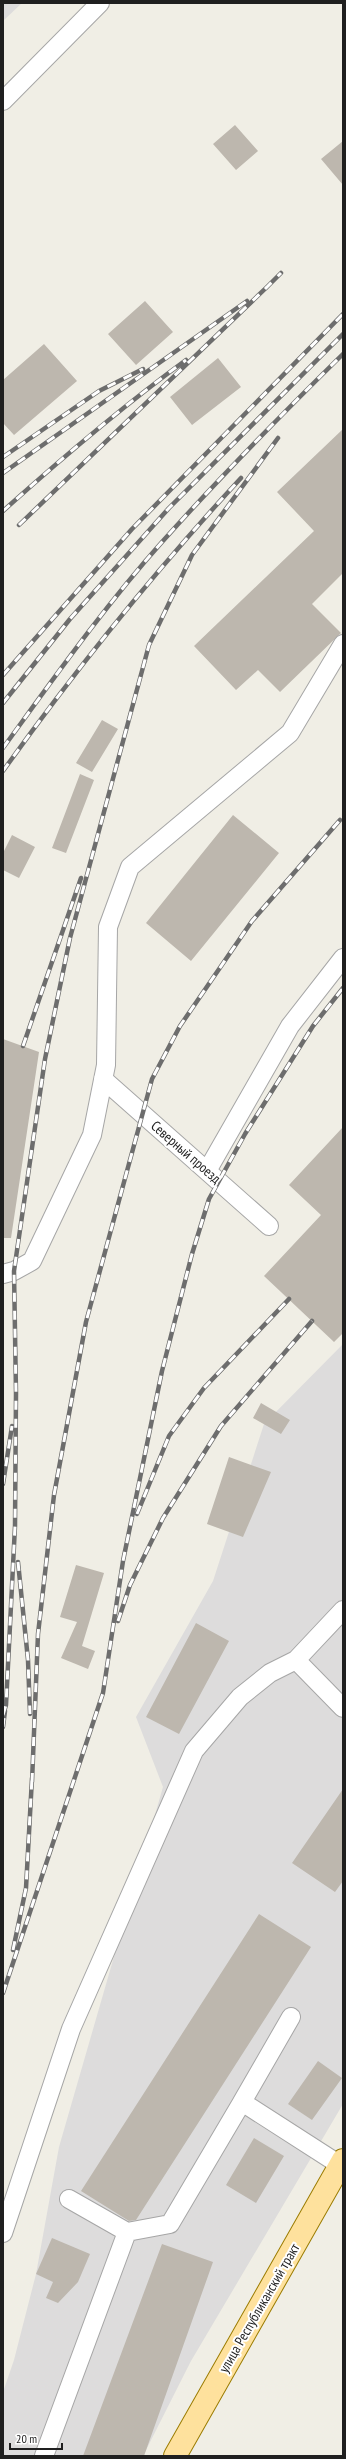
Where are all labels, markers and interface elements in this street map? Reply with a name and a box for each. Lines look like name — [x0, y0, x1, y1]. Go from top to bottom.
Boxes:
street label: Северный проезд — [147, 1117, 225, 1187]
street label: улица Республиканский тракт — [215, 2240, 304, 2376]
scale bar — [10, 2425, 62, 2451]
text: 20 m — [16, 2431, 37, 2446]

